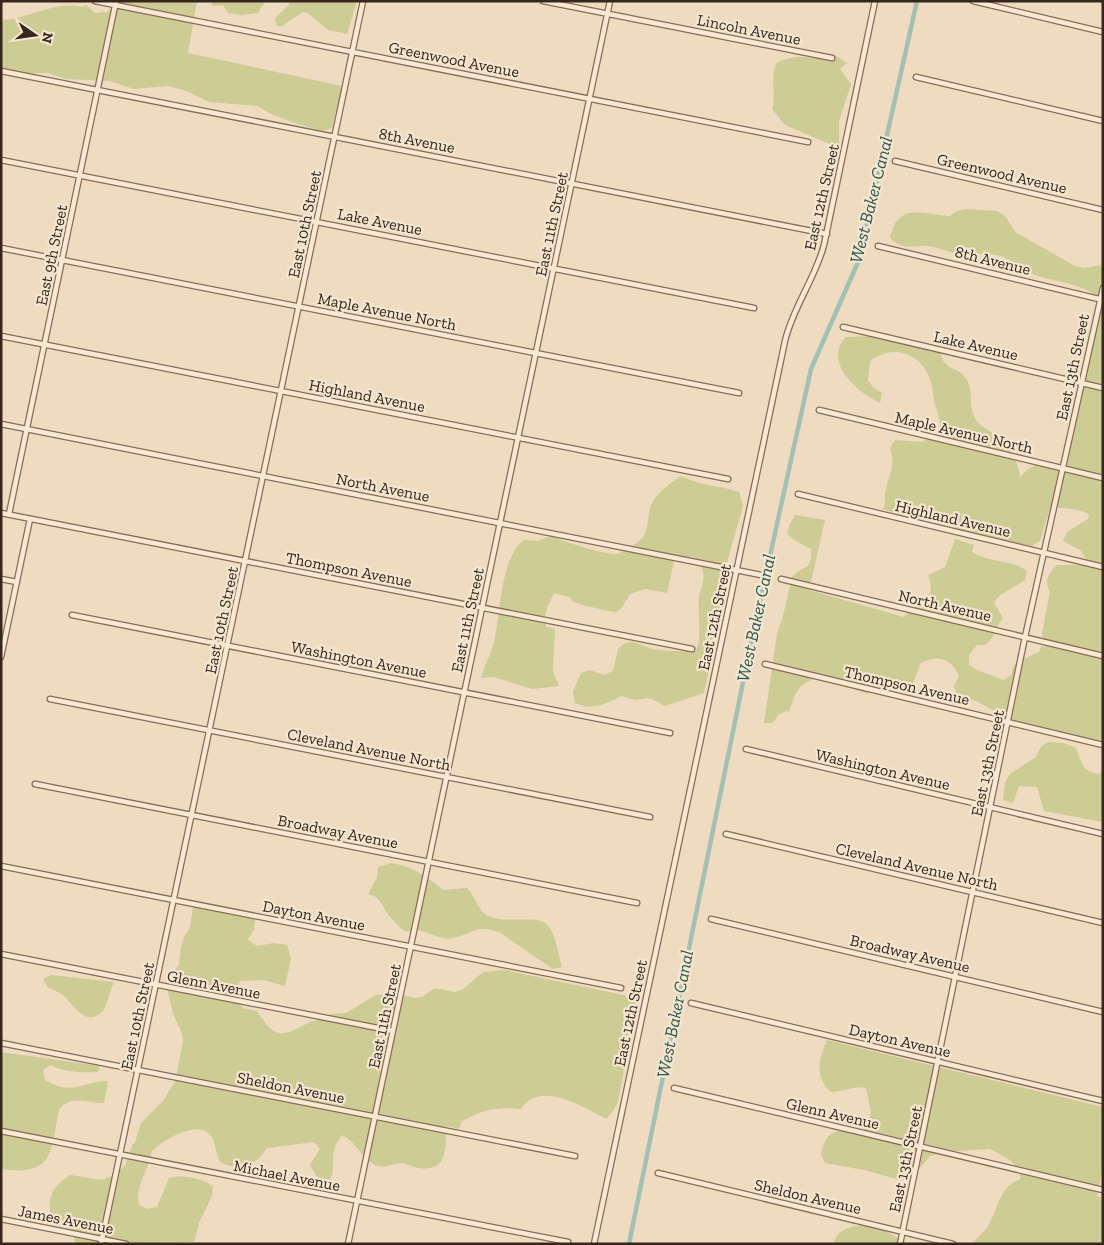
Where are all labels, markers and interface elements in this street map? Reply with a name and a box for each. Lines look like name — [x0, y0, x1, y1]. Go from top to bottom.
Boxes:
north arrow — [10, 10, 60, 60]
street label: Lincoln Avenue — [695, 10, 802, 49]
text: N — [38, 31, 57, 45]
street label: Greenwood Avenue — [387, 37, 521, 81]
street label: 8th Avenue — [377, 124, 457, 157]
water label: West Baker Canal — [845, 134, 897, 266]
street label: East 12th Street — [800, 142, 843, 252]
street label: Greenwood Avenue — [935, 149, 1069, 198]
street label: East 10th Street — [284, 168, 325, 280]
street label: East 11th Street — [531, 170, 572, 278]
street label: East 9th Street — [32, 203, 71, 307]
street label: Lake Avenue — [336, 204, 424, 239]
street label: 8th Avenue — [953, 242, 1033, 279]
street label: Maple Avenue North — [316, 289, 458, 334]
street label: East 13th Street — [1052, 312, 1093, 422]
street label: Lake Avenue — [932, 327, 1020, 364]
street label: Highland Avenue — [307, 375, 427, 416]
street label: Maple Avenue North — [893, 407, 1035, 458]
street label: North Avenue — [334, 469, 431, 506]
street label: Highland Avenue — [893, 496, 1013, 541]
street label: Thompson Avenue — [284, 548, 414, 591]
water label: West Baker Canal — [732, 552, 780, 684]
street label: East 12th Street — [694, 562, 735, 672]
street label: East 10th Street — [201, 564, 242, 676]
street label: East 11th Street — [447, 566, 488, 674]
street label: North Avenue — [896, 586, 993, 625]
street label: Washington Avenue — [290, 637, 428, 682]
street label: Thompson Avenue — [842, 662, 971, 709]
street label: East 13th Street — [967, 708, 1008, 818]
street label: Cleveland Avenue North — [286, 724, 452, 775]
street label: Washington Avenue — [814, 745, 952, 794]
street label: Broadway Avenue — [276, 811, 400, 852]
street label: Cleveland Avenue North — [834, 839, 1000, 894]
street label: Dayton Avenue — [261, 896, 367, 935]
street label: Broadway Avenue — [848, 930, 972, 976]
water label: West Baker Canal — [652, 948, 698, 1080]
street label: East 12th Street — [610, 958, 651, 1068]
street label: East 10th Street — [117, 960, 158, 1072]
street label: East 11th Street — [364, 962, 405, 1070]
street label: Glenn Avenue — [165, 966, 262, 1003]
street label: Dayton Avenue — [847, 1020, 953, 1061]
street label: Sheldon Avenue — [235, 1068, 346, 1107]
street label: Glenn Avenue — [784, 1094, 881, 1133]
street label: East 13th Street — [885, 1104, 926, 1214]
street label: Michael Avenue — [232, 1156, 342, 1195]
street label: Sheldon Avenue — [753, 1175, 863, 1218]
street label: James Avenue — [17, 1201, 115, 1238]

